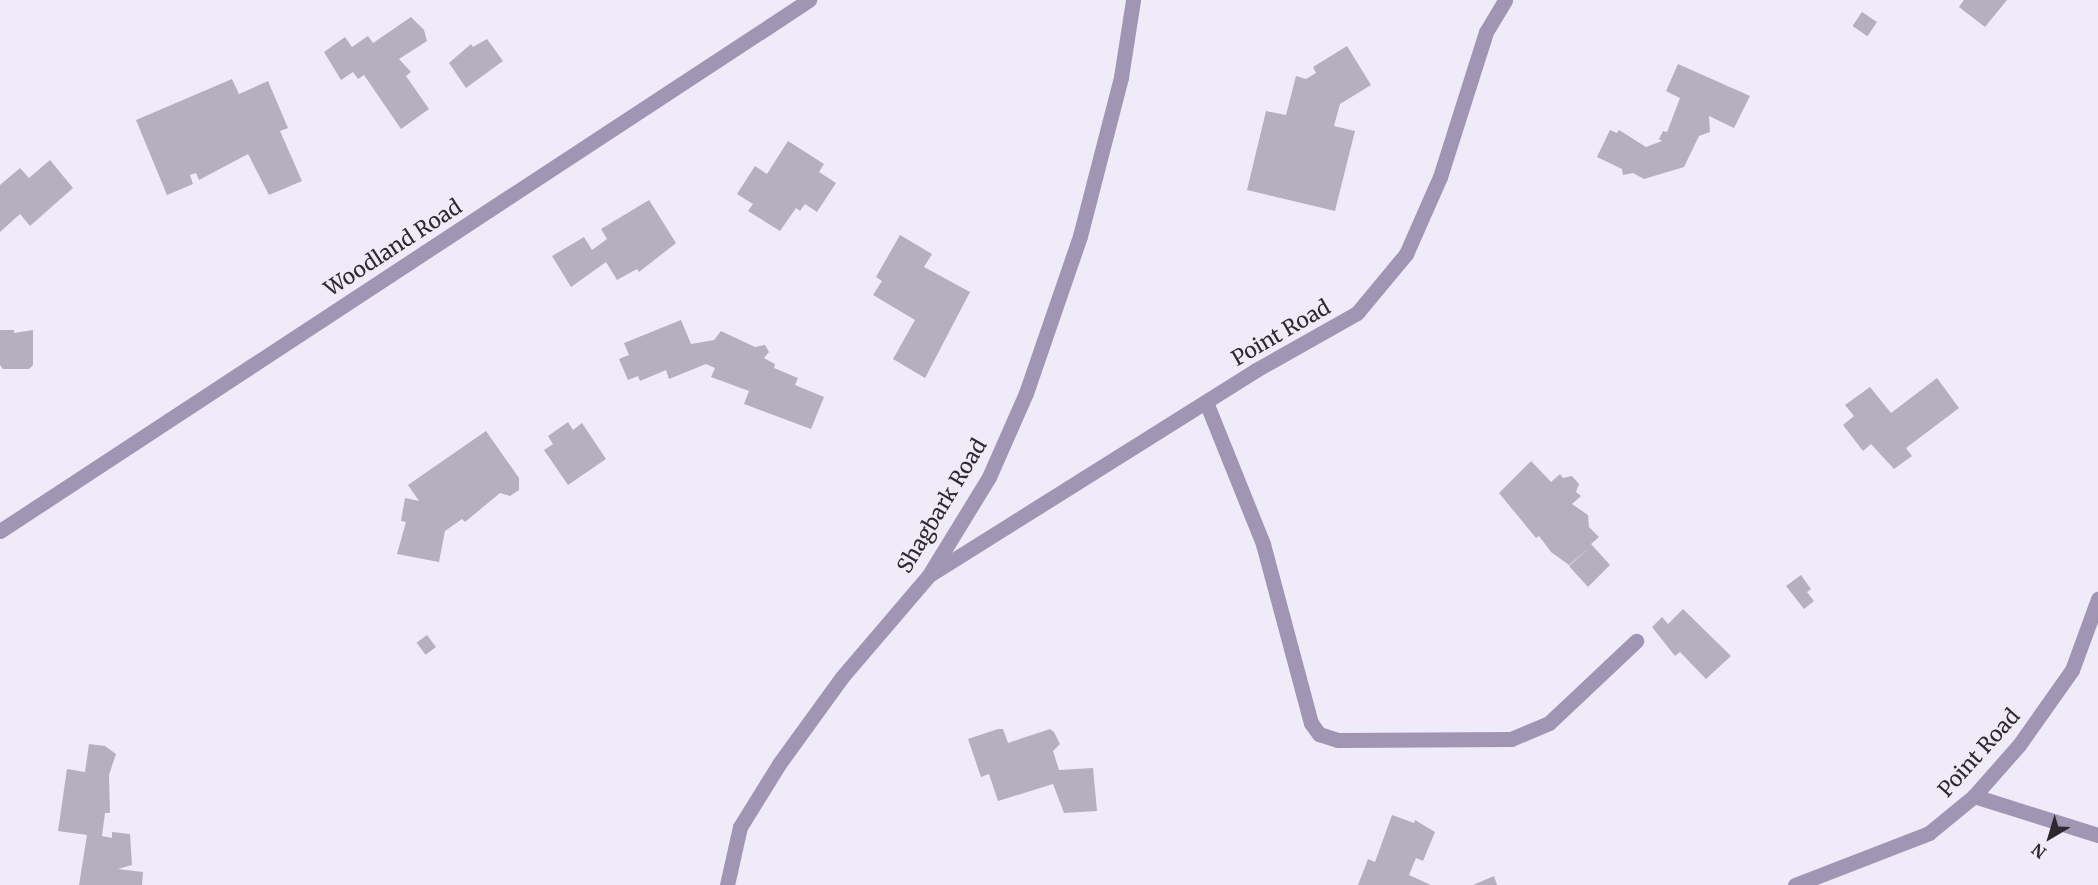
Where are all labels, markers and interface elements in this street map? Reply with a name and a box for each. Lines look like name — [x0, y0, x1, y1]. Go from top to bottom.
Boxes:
street label: Woodland Road — [320, 194, 466, 302]
street label: Point Road — [1227, 295, 1335, 371]
street label: Shagbark Road — [892, 434, 992, 578]
street label: Point Road — [1933, 704, 2025, 802]
north arrow — [2020, 807, 2080, 867]
text: N — [2028, 839, 2050, 863]

